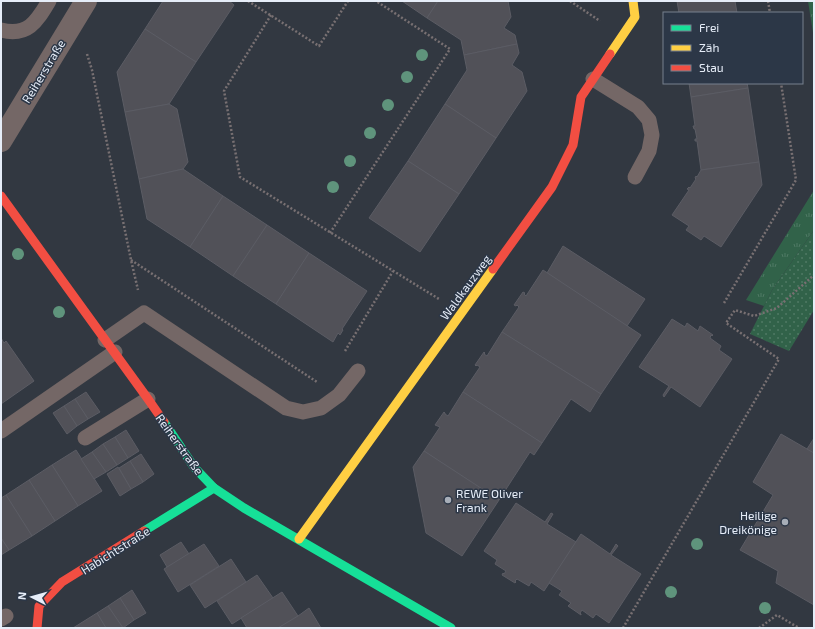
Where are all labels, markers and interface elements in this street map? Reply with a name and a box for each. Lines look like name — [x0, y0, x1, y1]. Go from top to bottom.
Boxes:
legend — [663, 12, 803, 84]
text: Frei — [699, 20, 719, 34]
street label: Reiherstraße — [19, 37, 67, 105]
text: Zäh — [699, 40, 719, 54]
text: Stau — [699, 60, 724, 74]
street label: Waldkauzweg — [437, 252, 493, 322]
street label: Reiherstraße — [153, 411, 207, 477]
place label: REWE Oliver Frank — [456, 486, 523, 514]
marker: REWE Oliver Frank — [443, 495, 453, 505]
place label: Heilige Dreikönige — [719, 508, 777, 536]
marker: Heilige Dreikönige — [780, 517, 790, 527]
street label: Habichtstraße — [78, 523, 152, 577]
north arrow — [12, 577, 52, 617]
text: N — [15, 591, 28, 601]

